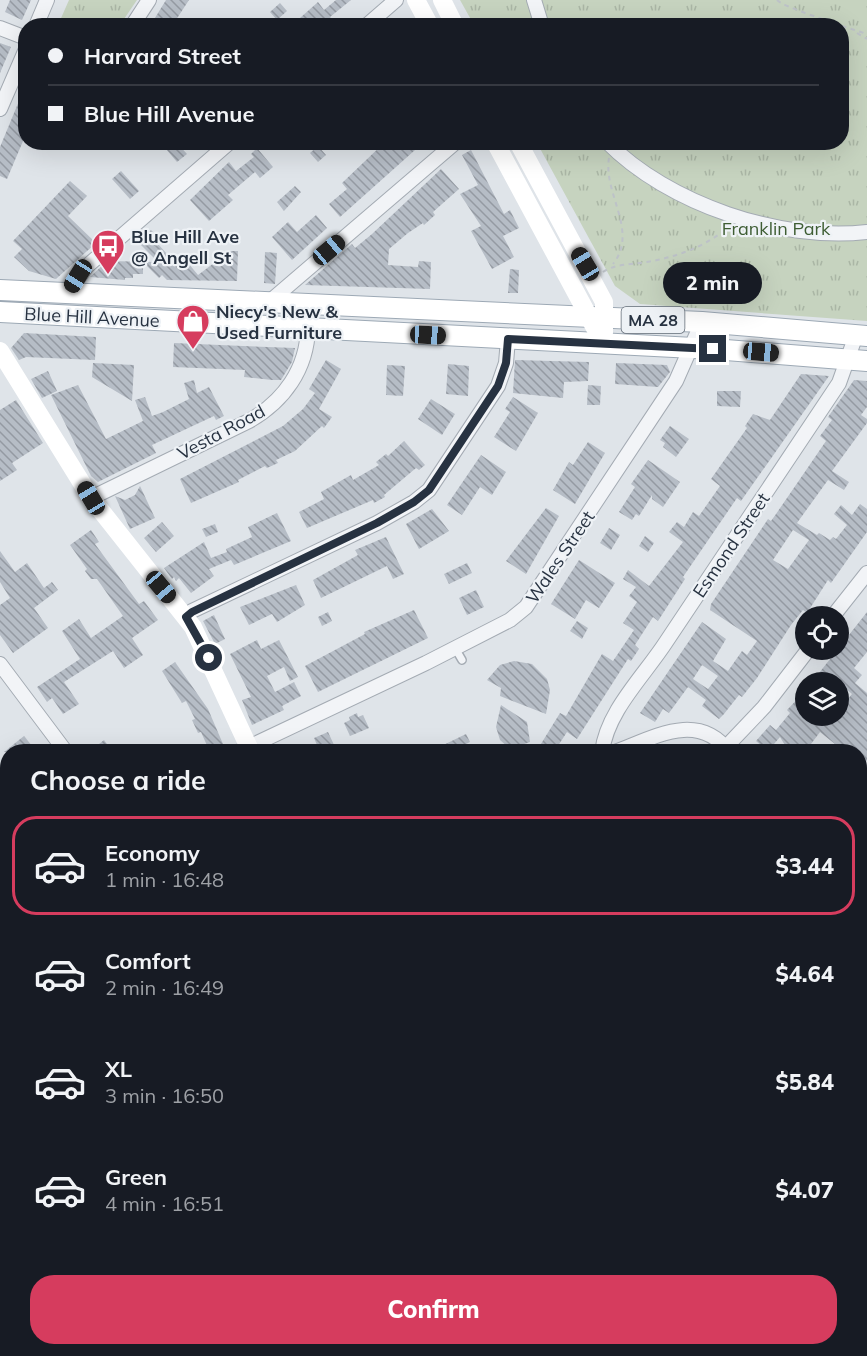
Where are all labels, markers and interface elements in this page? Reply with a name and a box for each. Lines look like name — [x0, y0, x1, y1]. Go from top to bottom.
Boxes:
text: Harvard Street — [84, 42, 241, 70]
text: Blue Hill Avenue — [84, 100, 255, 128]
park label: Franklin Park — [722, 217, 831, 240]
place label: Blue Hill Ave @ Angell St — [131, 225, 239, 269]
bus stop icon: Blue Hill Ave @ Angell St — [90, 228, 126, 275]
car — [309, 232, 349, 268]
car — [568, 244, 602, 284]
car — [61, 256, 95, 296]
callout: 2 min — [664, 262, 762, 304]
text: 2 min — [686, 270, 739, 295]
place label: Niecy's New & Used Furniture — [216, 300, 342, 344]
street label: Blue Hill Avenue — [24, 302, 160, 332]
shop icon: Niecy's New & Used Furniture — [175, 303, 211, 350]
road number: MA 28 — [622, 307, 684, 333]
car — [410, 325, 446, 345]
route end — [699, 335, 726, 362]
car — [742, 341, 780, 363]
street label: Vesta Road — [173, 399, 269, 465]
car — [74, 478, 108, 518]
street label: Esmond Street — [688, 488, 774, 602]
street label: Wales Street — [520, 506, 600, 608]
car — [143, 567, 179, 607]
map controls — [795, 606, 849, 726]
button: locate — [795, 606, 849, 660]
route start — [195, 644, 222, 671]
button: layers — [795, 672, 849, 726]
text: Choose a ride — [30, 763, 206, 797]
icon: car — [33, 839, 87, 893]
text: Economy — [105, 839, 200, 867]
text: $3.44 — [775, 852, 834, 880]
text: 1 min · 16:48 — [105, 867, 224, 892]
icon: car — [33, 947, 87, 1001]
text: Comfort — [105, 947, 191, 975]
text: $4.64 — [775, 960, 834, 988]
text: 2 min · 16:49 — [105, 975, 224, 1000]
icon: car — [33, 1055, 87, 1109]
text: XL — [105, 1055, 132, 1083]
text: $5.84 — [775, 1068, 834, 1096]
text: 3 min · 16:50 — [105, 1083, 224, 1108]
icon: car — [33, 1163, 87, 1217]
text: Green — [105, 1163, 167, 1191]
text: $4.07 — [775, 1176, 834, 1204]
text: 4 min · 16:51 — [105, 1191, 224, 1216]
button: Confirm — [30, 1275, 837, 1344]

